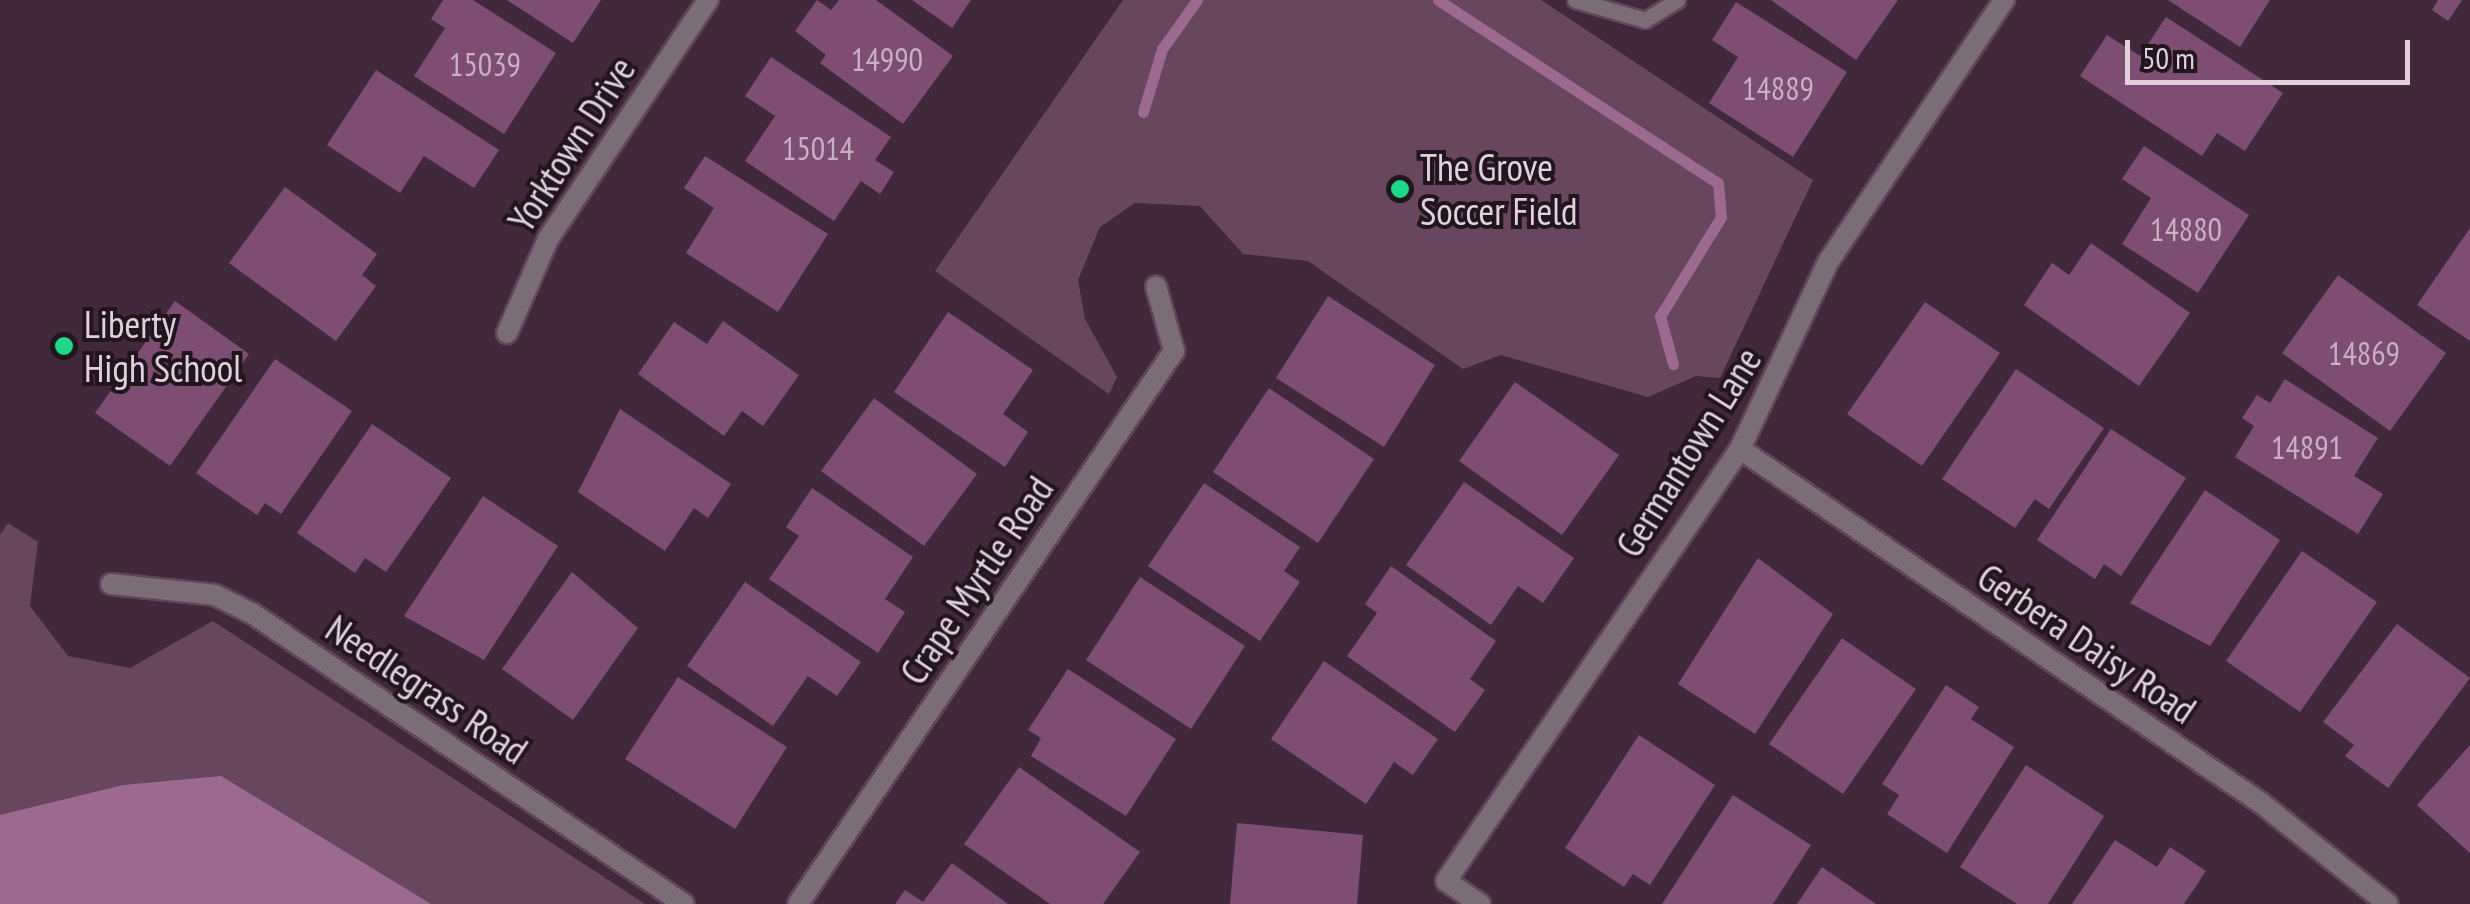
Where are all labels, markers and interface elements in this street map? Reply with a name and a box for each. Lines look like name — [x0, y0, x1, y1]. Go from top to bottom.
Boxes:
scale bar — [2130, 20, 2415, 82]
text: 50 m — [2142, 38, 2195, 77]
house number: 14990 — [851, 40, 923, 78]
house number: 15039 — [449, 45, 521, 83]
street label: Yorktown Drive — [498, 48, 644, 240]
house number: 14889 — [1742, 69, 1814, 107]
house number: 15014 — [782, 129, 854, 167]
place label: The Grove Soccer Field — [1420, 144, 1578, 233]
marker: The Grove Soccer Field — [1389, 178, 1411, 200]
house number: 14880 — [2150, 210, 2222, 248]
place label: Liberty High School — [84, 301, 242, 390]
house number: 14869 — [2328, 334, 2400, 372]
marker: Liberty High School — [53, 335, 75, 357]
street label: Germantown Lane — [1606, 339, 1770, 565]
house number: 14891 — [2271, 428, 2343, 466]
street label: Crape Myrtle Road — [890, 468, 1062, 692]
street label: Gerbera Daisy Road — [1969, 553, 2205, 733]
street label: Needlegrass Road — [318, 605, 536, 773]

